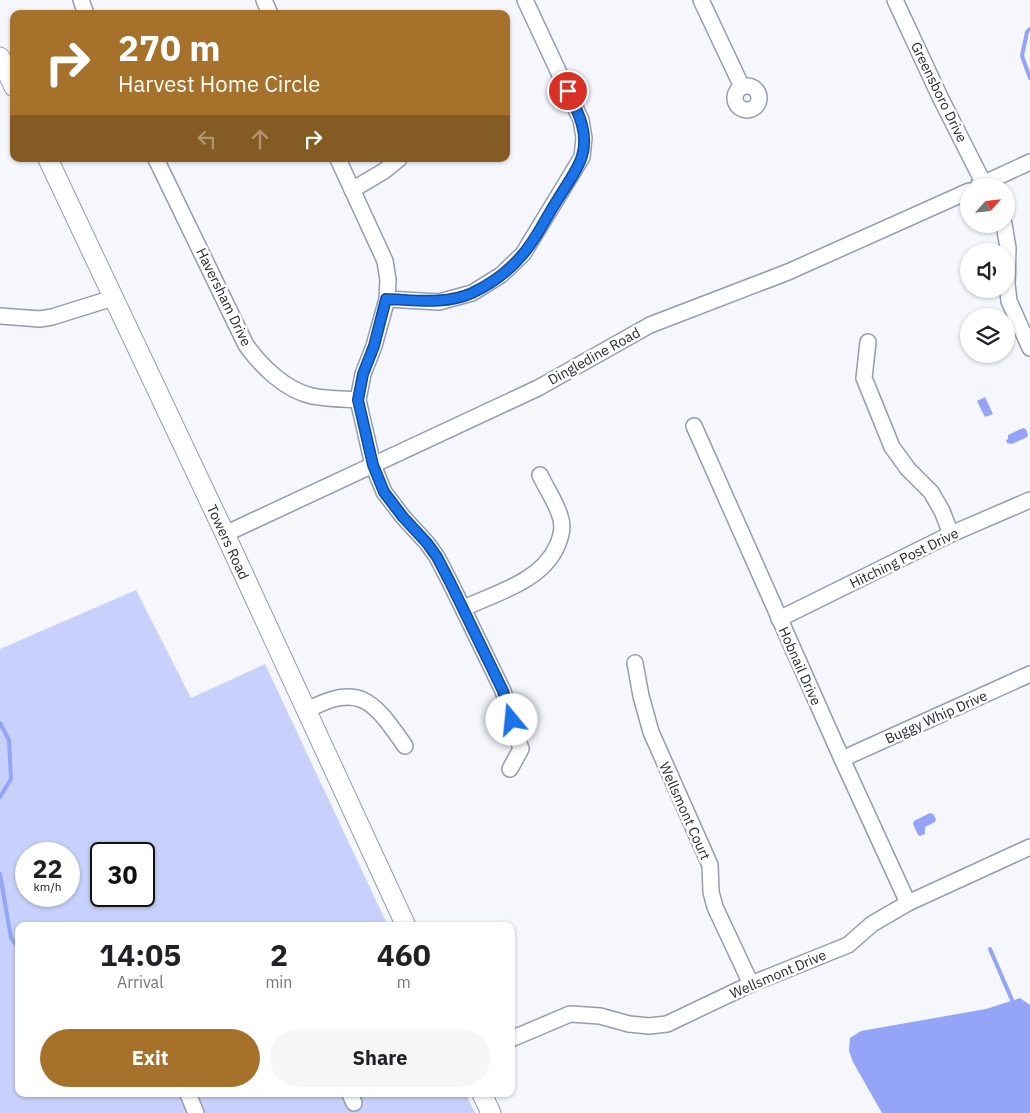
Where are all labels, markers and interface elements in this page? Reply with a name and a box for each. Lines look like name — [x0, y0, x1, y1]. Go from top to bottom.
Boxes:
text: 270 m — [118, 25, 221, 71]
icon: right — [35, 30, 100, 95]
street label: Greensboro Drive — [907, 39, 971, 145]
text: Harvest Home Circle — [118, 69, 320, 98]
pin — [547, 70, 589, 112]
icon: arrive — [554, 77, 582, 105]
icon: left — [193, 125, 221, 153]
icon: ahead — [246, 125, 274, 153]
icon: right — [299, 125, 327, 153]
north arrow — [960, 178, 1015, 232]
map controls — [960, 178, 1015, 363]
button: sound — [960, 243, 1015, 298]
street label: Haversham Drive — [192, 245, 256, 349]
button: layers — [960, 308, 1015, 363]
street label: Dingledine Road — [545, 323, 643, 389]
street label: Towers Road — [203, 502, 253, 582]
street label: Hitching Post Drive — [847, 524, 962, 592]
street label: Hobnail Drive — [775, 624, 826, 708]
street label: Buggy Whip Drive — [882, 686, 990, 748]
position arrow — [485, 693, 537, 745]
street label: Wellsmont Court — [655, 759, 715, 863]
speed limit sign: 30 — [90, 842, 155, 907]
text: 22 — [32, 852, 63, 885]
text: km/h — [33, 879, 62, 894]
text: 14:05 — [99, 935, 181, 974]
text: 2 — [270, 935, 288, 974]
text: 460 — [377, 935, 431, 974]
street label: Wellsmont Drive — [727, 945, 829, 1002]
text: Arrival — [117, 972, 164, 992]
text: min — [265, 972, 292, 992]
text: m — [397, 972, 411, 992]
button: Exit — [40, 1029, 260, 1087]
button: Share — [270, 1029, 490, 1087]

